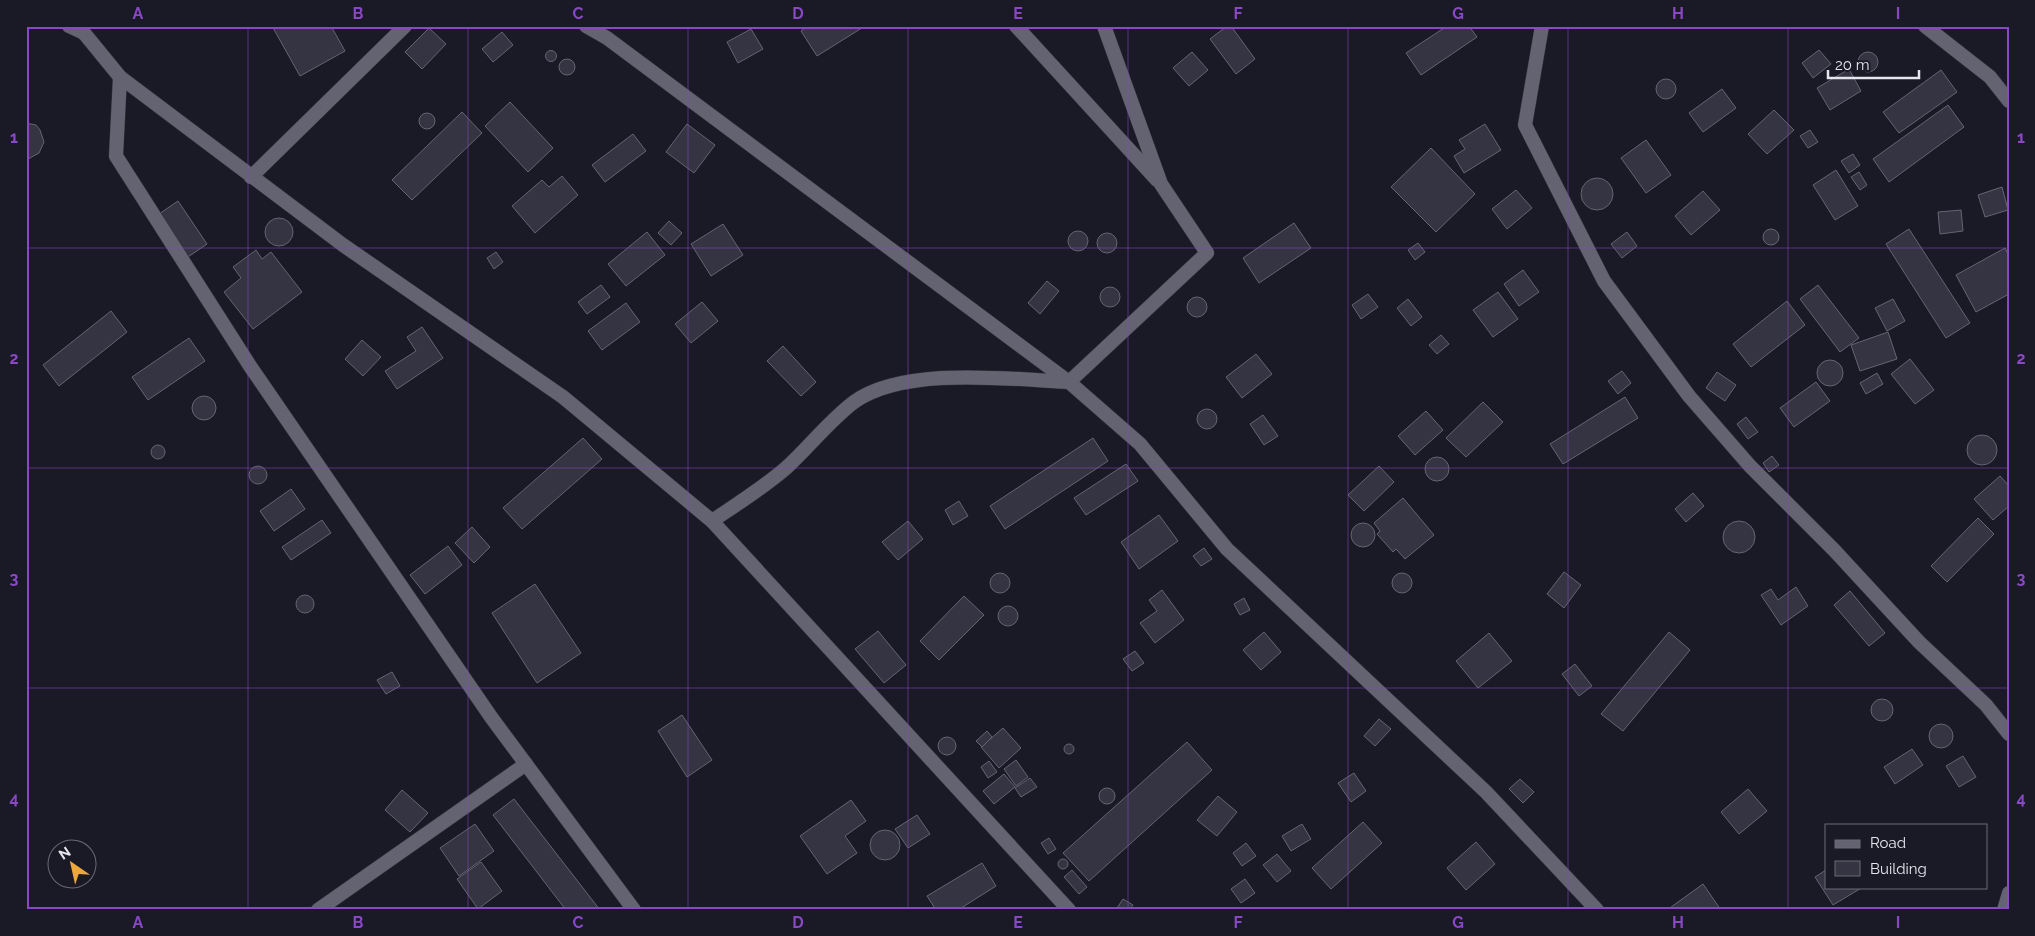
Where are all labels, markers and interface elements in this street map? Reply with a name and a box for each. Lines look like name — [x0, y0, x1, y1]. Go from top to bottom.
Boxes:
text: A — [133, 4, 144, 23]
text: B — [353, 4, 364, 23]
text: C — [573, 4, 584, 23]
text: D — [792, 4, 804, 23]
text: E — [1013, 4, 1023, 23]
text: F — [1233, 4, 1243, 23]
text: G — [1452, 4, 1464, 23]
text: H — [1672, 4, 1684, 23]
text: I — [1896, 4, 1900, 23]
scale bar — [1828, 48, 1919, 80]
text: 20 m — [1835, 56, 1870, 74]
text: 1 — [10, 128, 18, 147]
text: 1 — [2017, 128, 2025, 147]
text: 2 — [9, 349, 19, 368]
text: 2 — [2016, 349, 2026, 368]
text: 3 — [10, 569, 19, 588]
text: 3 — [2017, 569, 2026, 588]
text: 4 — [9, 789, 19, 808]
text: 4 — [2016, 789, 2026, 808]
legend — [1825, 824, 1988, 888]
text: Road — [1870, 834, 1906, 852]
north arrow — [48, 838, 98, 888]
text: N — [56, 844, 74, 863]
text: Building — [1870, 860, 1927, 878]
text: A — [133, 913, 144, 932]
text: B — [353, 913, 364, 932]
text: C — [573, 913, 584, 932]
text: D — [792, 913, 804, 932]
text: E — [1013, 913, 1023, 932]
text: F — [1233, 913, 1243, 932]
text: G — [1452, 913, 1464, 932]
text: H — [1672, 913, 1684, 932]
text: I — [1896, 913, 1900, 932]

